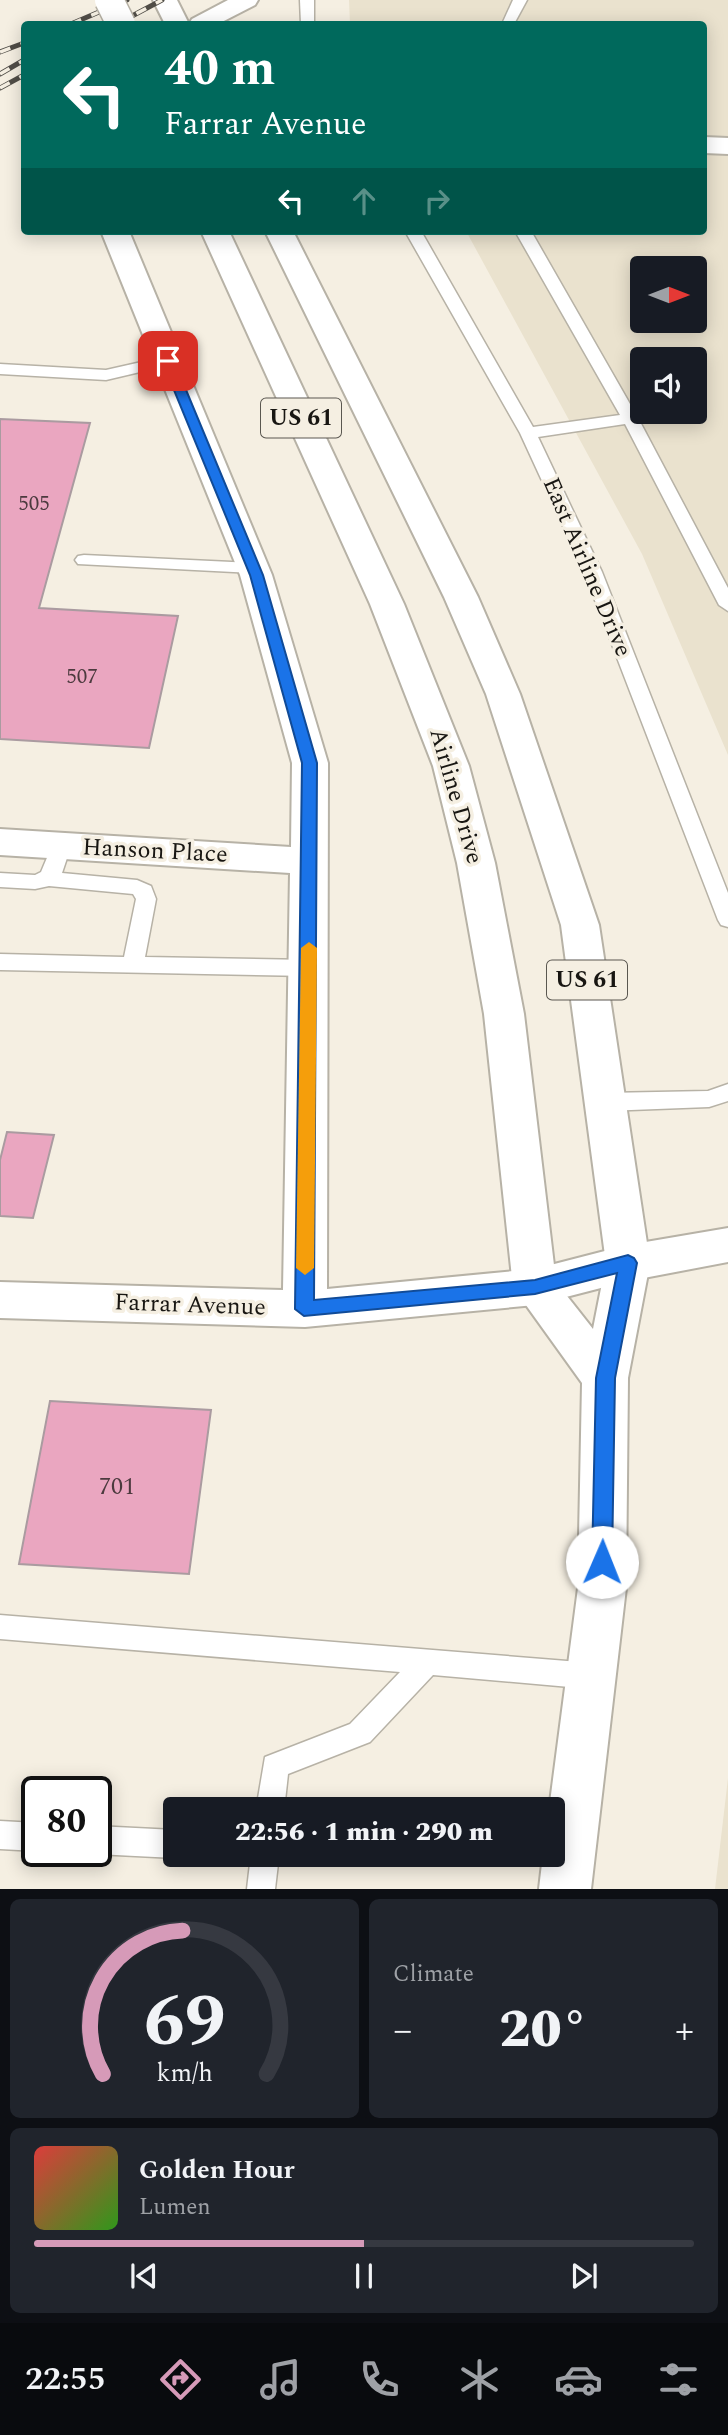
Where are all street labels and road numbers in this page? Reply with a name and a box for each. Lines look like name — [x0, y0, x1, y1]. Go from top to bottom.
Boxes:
road number: US 61 — [261, 398, 341, 438]
street label: East Airline Drive — [533, 472, 641, 662]
street label: Airline Drive — [419, 724, 493, 868]
street label: Hanson Place — [81, 829, 229, 873]
road number: US 61 — [547, 960, 627, 1000]
street label: Farrar Avenue — [114, 1284, 266, 1326]

